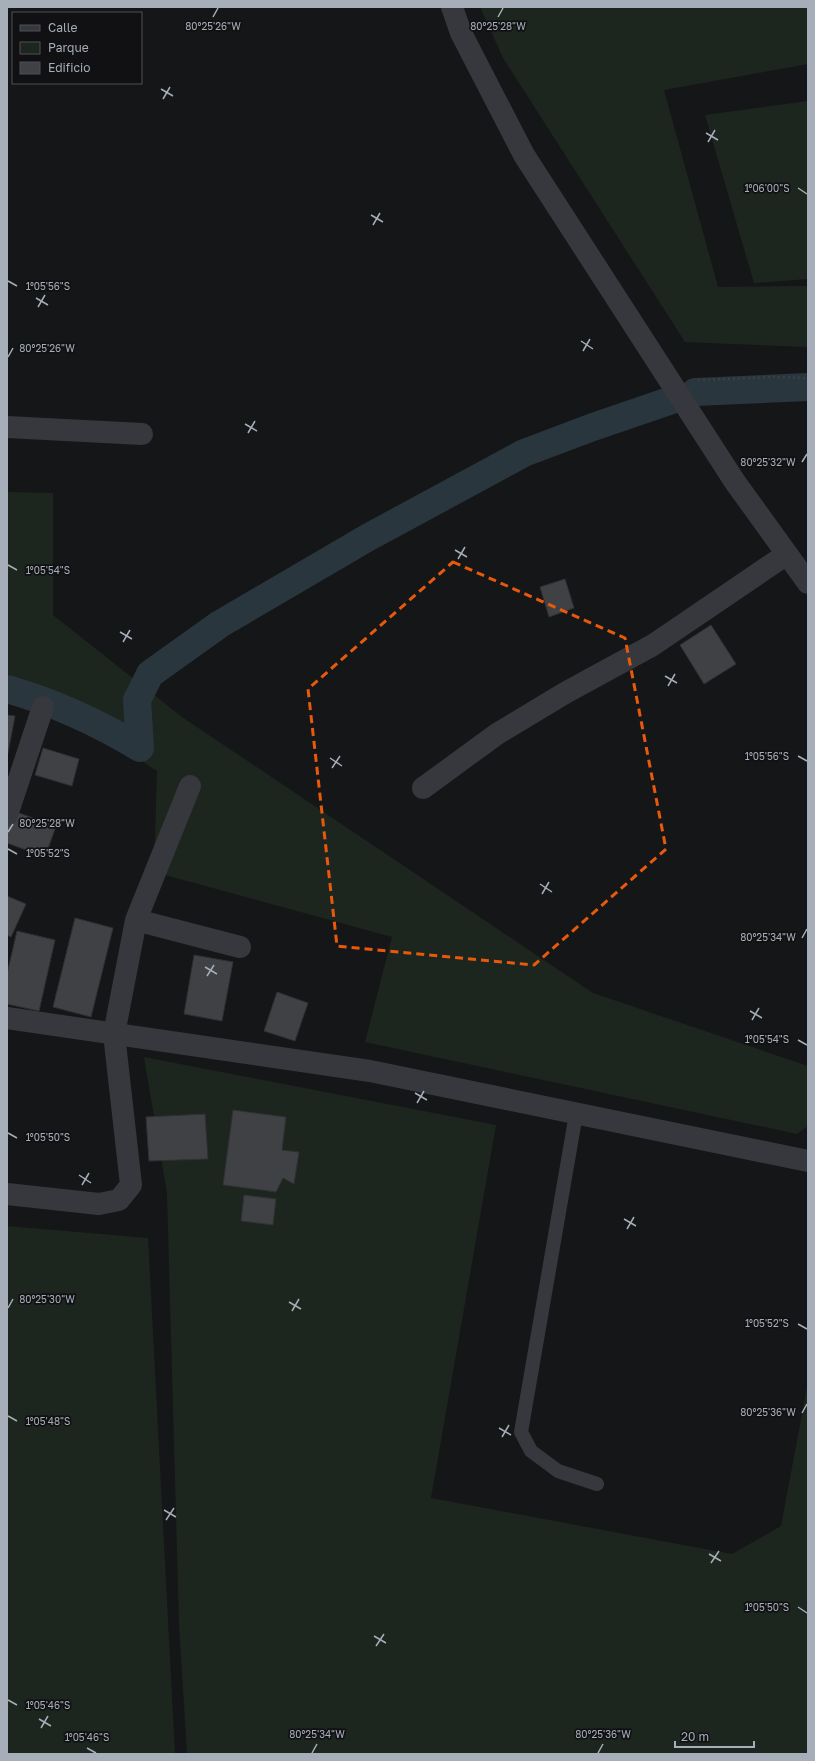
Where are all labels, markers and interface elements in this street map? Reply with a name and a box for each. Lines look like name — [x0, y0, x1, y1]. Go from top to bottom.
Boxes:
legend — [12, 12, 142, 84]
text: Calle — [48, 20, 78, 35]
text: 80°25'26"W — [185, 20, 241, 32]
text: 80°25'28"W — [470, 20, 526, 32]
text: Parque — [48, 40, 89, 55]
text: Edificio — [48, 60, 90, 75]
text: 1°06'00"S — [744, 182, 790, 194]
text: 1°05'56"S — [26, 280, 70, 292]
text: 80°25'26"W — [19, 342, 75, 354]
text: 80°25'32"W — [740, 456, 796, 468]
text: 1°05'54"S — [26, 564, 70, 576]
text: 1°05'56"S — [745, 750, 789, 762]
text: 80°25'28"W — [19, 817, 75, 829]
text: 1°05'52"S — [26, 847, 70, 859]
text: 80°25'34"W — [740, 931, 796, 943]
text: 1°05'54"S — [745, 1033, 789, 1045]
text: 1°05'50"S — [26, 1131, 70, 1143]
text: 80°25'30"W — [19, 1293, 75, 1305]
text: 1°05'52"S — [745, 1317, 789, 1329]
text: 80°25'36"W — [740, 1406, 796, 1418]
text: 1°05'48"S — [26, 1415, 70, 1427]
text: 1°05'50"S — [745, 1601, 789, 1613]
text: 1°05'46"S — [26, 1699, 70, 1711]
scale bar — [675, 1723, 754, 1749]
text: 80°25'34"W — [289, 1728, 345, 1740]
text: 80°25'36"W — [575, 1728, 631, 1740]
text: 20 m — [681, 1729, 709, 1744]
text: 1°05'46"S — [65, 1731, 109, 1743]

